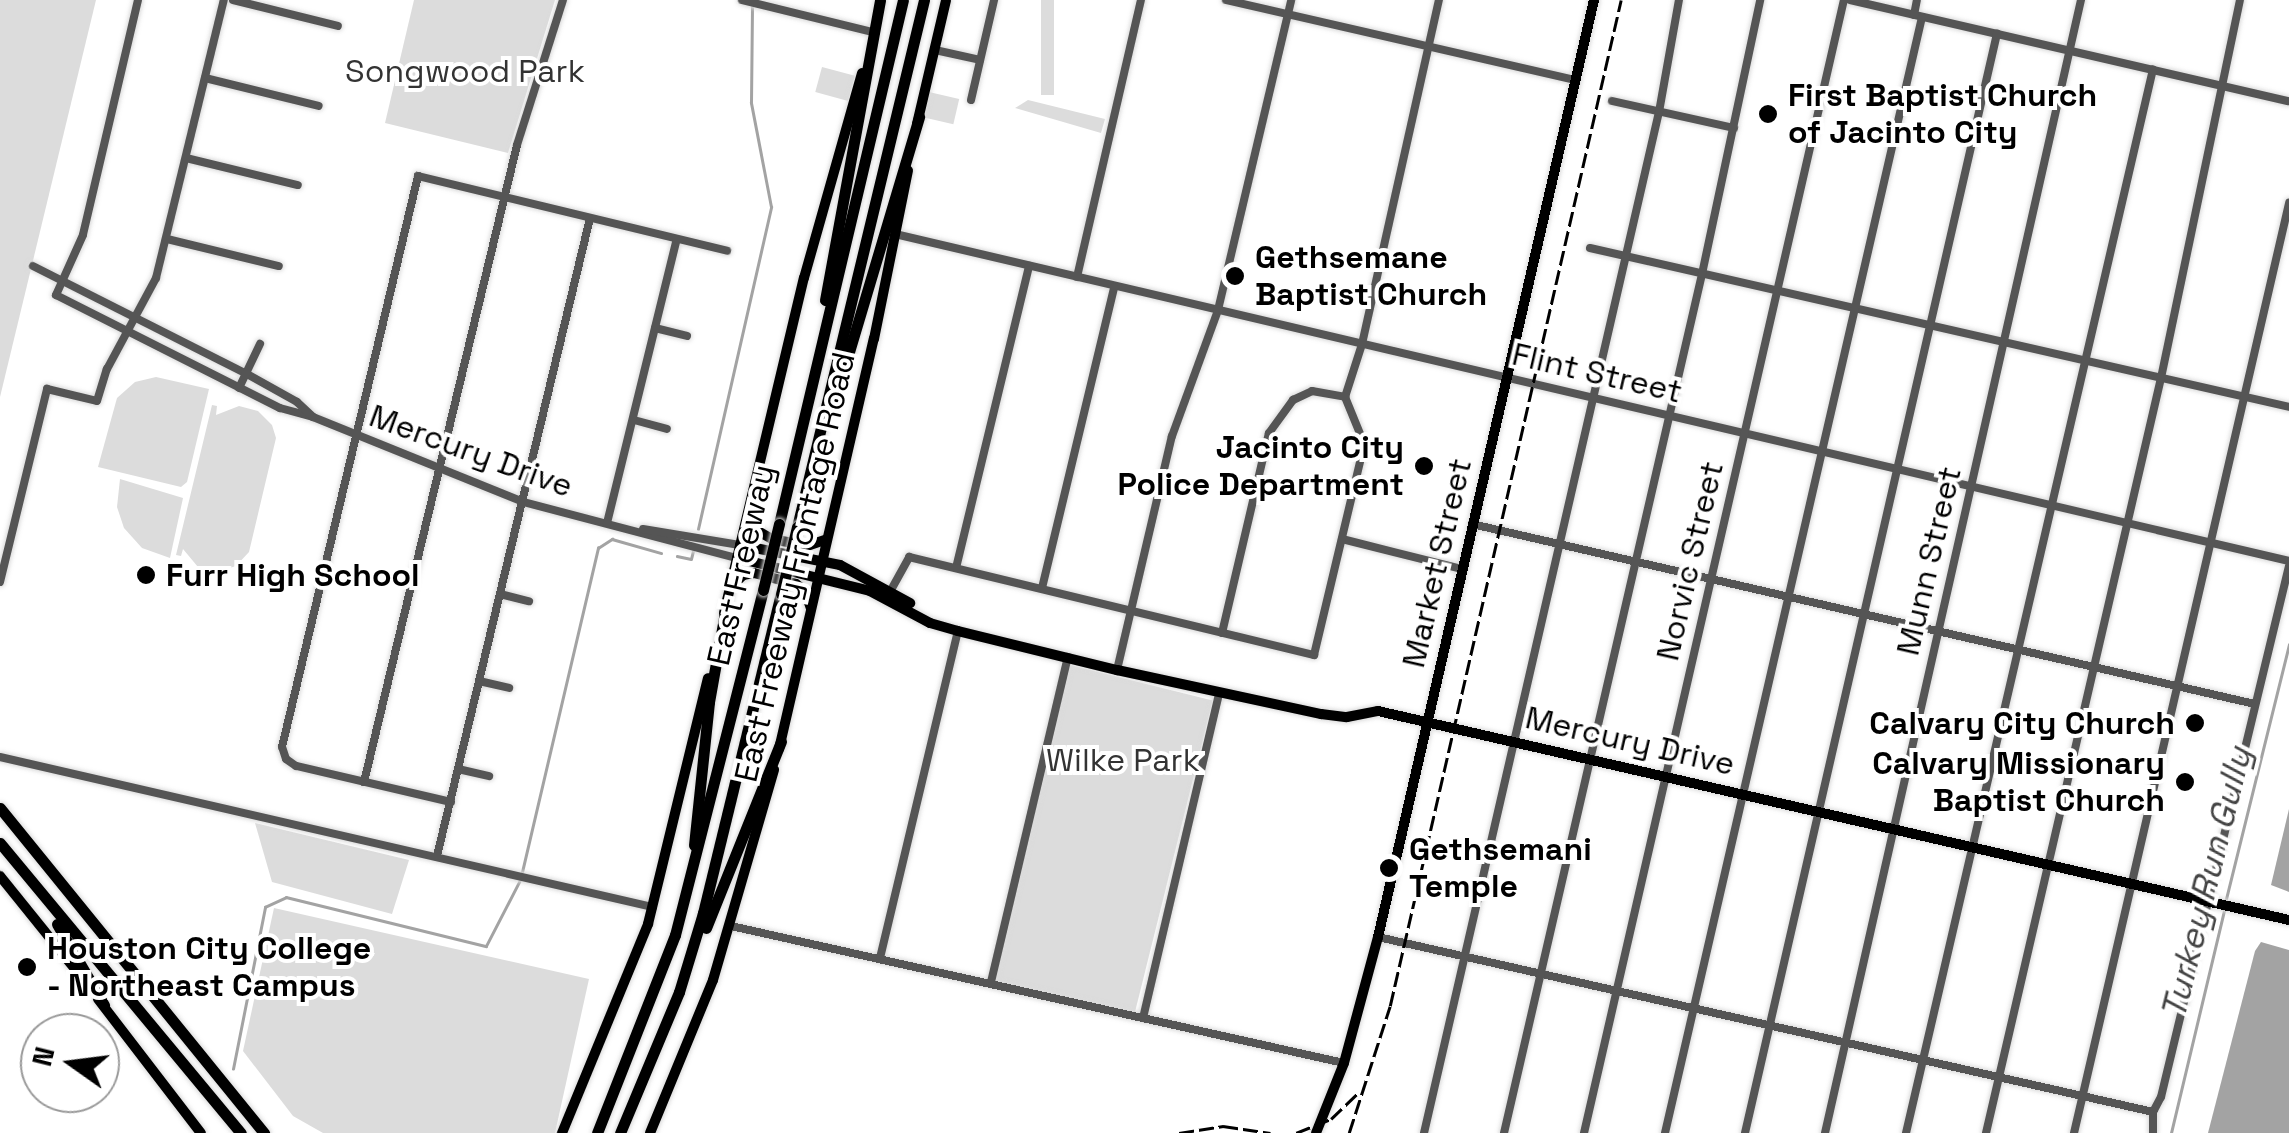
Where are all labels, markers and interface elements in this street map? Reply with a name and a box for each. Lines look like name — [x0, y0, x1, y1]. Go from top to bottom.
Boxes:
park label: Songwood Park — [345, 52, 585, 90]
place label: First Baptist Church of Jacinto City — [1788, 77, 2097, 152]
marker: First Baptist Church of Jacinto City — [1757, 103, 1779, 125]
place label: Gethsemane Baptist Church — [1255, 239, 1487, 314]
marker: Gethsemane Baptist Church — [1224, 265, 1246, 287]
street label: Flint Street — [1508, 335, 1686, 411]
street label: East Freeway Frontage Road — [727, 348, 863, 786]
street label: Mercury Drive — [364, 396, 578, 506]
place label: Jacinto City Police Department — [1118, 429, 1404, 504]
street label: Market Street — [1394, 455, 1480, 671]
marker: Jacinto City Police Department — [1413, 455, 1435, 477]
street label: Norvic Street — [1648, 458, 1732, 664]
street label: East Freeway — [699, 461, 783, 669]
street label: Munn Street — [1889, 463, 1969, 659]
place label: Furr High School — [166, 556, 420, 594]
marker: Furr High School — [135, 564, 157, 586]
street label: Mercury Drive — [1522, 698, 1738, 784]
place label: Calvary City Church — [1869, 704, 2175, 742]
marker: Calvary City Church — [2184, 712, 2206, 734]
park label: Wilke Park — [1046, 741, 1200, 779]
water label: Turkey Run Gully — [2152, 743, 2260, 1023]
place label: Calvary Missionary Baptist Church — [1872, 745, 2165, 820]
marker: Calvary Missionary Baptist Church — [2174, 771, 2196, 793]
place label: Gethsemani Temple — [1409, 831, 1592, 906]
marker: Gethsemani Temple — [1378, 857, 1400, 879]
place label: Houston City College - Northeast Campus — [47, 930, 371, 1005]
marker: Houston City College - Northeast Campus — [16, 956, 38, 978]
north arrow — [20, 1013, 120, 1113]
text: N — [23, 1043, 63, 1070]

